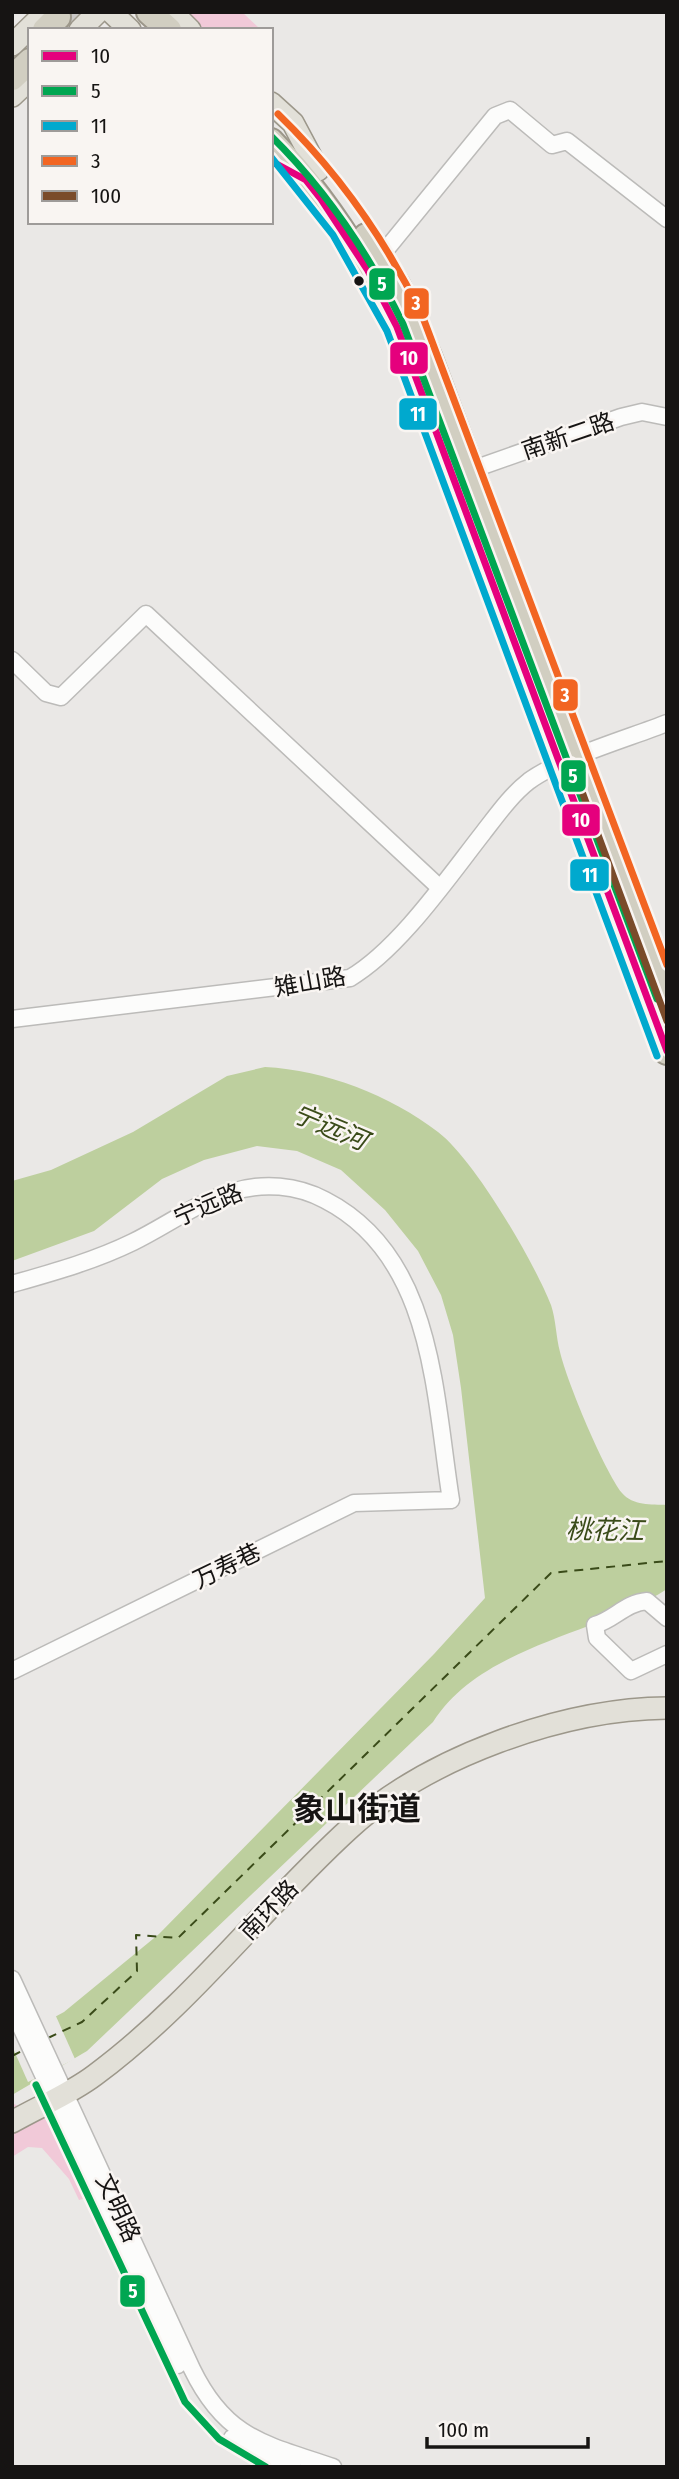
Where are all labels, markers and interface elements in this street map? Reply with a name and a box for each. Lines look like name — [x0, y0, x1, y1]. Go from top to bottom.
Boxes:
legend — [28, 28, 273, 224]
text: 10 — [91, 43, 110, 69]
text: 5 — [91, 78, 101, 104]
text: 11 — [91, 113, 107, 139]
text: 3 — [91, 148, 100, 174]
text: 100 — [91, 183, 121, 209]
line badge: 5 — [368, 267, 396, 301]
text: 5 — [377, 273, 387, 296]
unlabelled marker — [352, 274, 366, 288]
line badge: 3 — [403, 287, 430, 320]
text: 3 — [411, 292, 421, 315]
line badge: 10 — [389, 341, 429, 375]
text: 10 — [400, 347, 418, 370]
line badge: 11 — [398, 397, 438, 431]
text: 11 — [410, 403, 426, 426]
street label: 南新二路 — [518, 407, 618, 465]
line badge: 3 — [552, 678, 579, 712]
text: 3 — [560, 684, 570, 707]
line badge: 5 — [560, 759, 587, 793]
text: 5 — [568, 765, 578, 788]
line badge: 10 — [561, 803, 601, 837]
text: 10 — [572, 809, 590, 832]
line badge: 11 — [569, 858, 610, 892]
text: 11 — [582, 864, 598, 887]
street label: 雉山路 — [272, 962, 348, 1002]
water label: 宁远河 — [288, 1098, 376, 1159]
street label: 宁远路 — [169, 1178, 247, 1232]
water label: 桃花江 — [566, 1514, 647, 1547]
street label: 万寿巷 — [189, 1538, 265, 1594]
district label: 象山街道 — [293, 1790, 421, 1828]
street label: 南环路 — [234, 1874, 304, 1946]
street label: 文明路 — [90, 2169, 146, 2247]
line badge: 5 — [119, 2274, 146, 2308]
text: 5 — [128, 2280, 138, 2303]
scale bar — [427, 2406, 588, 2450]
text: 100 m — [438, 2417, 489, 2443]

